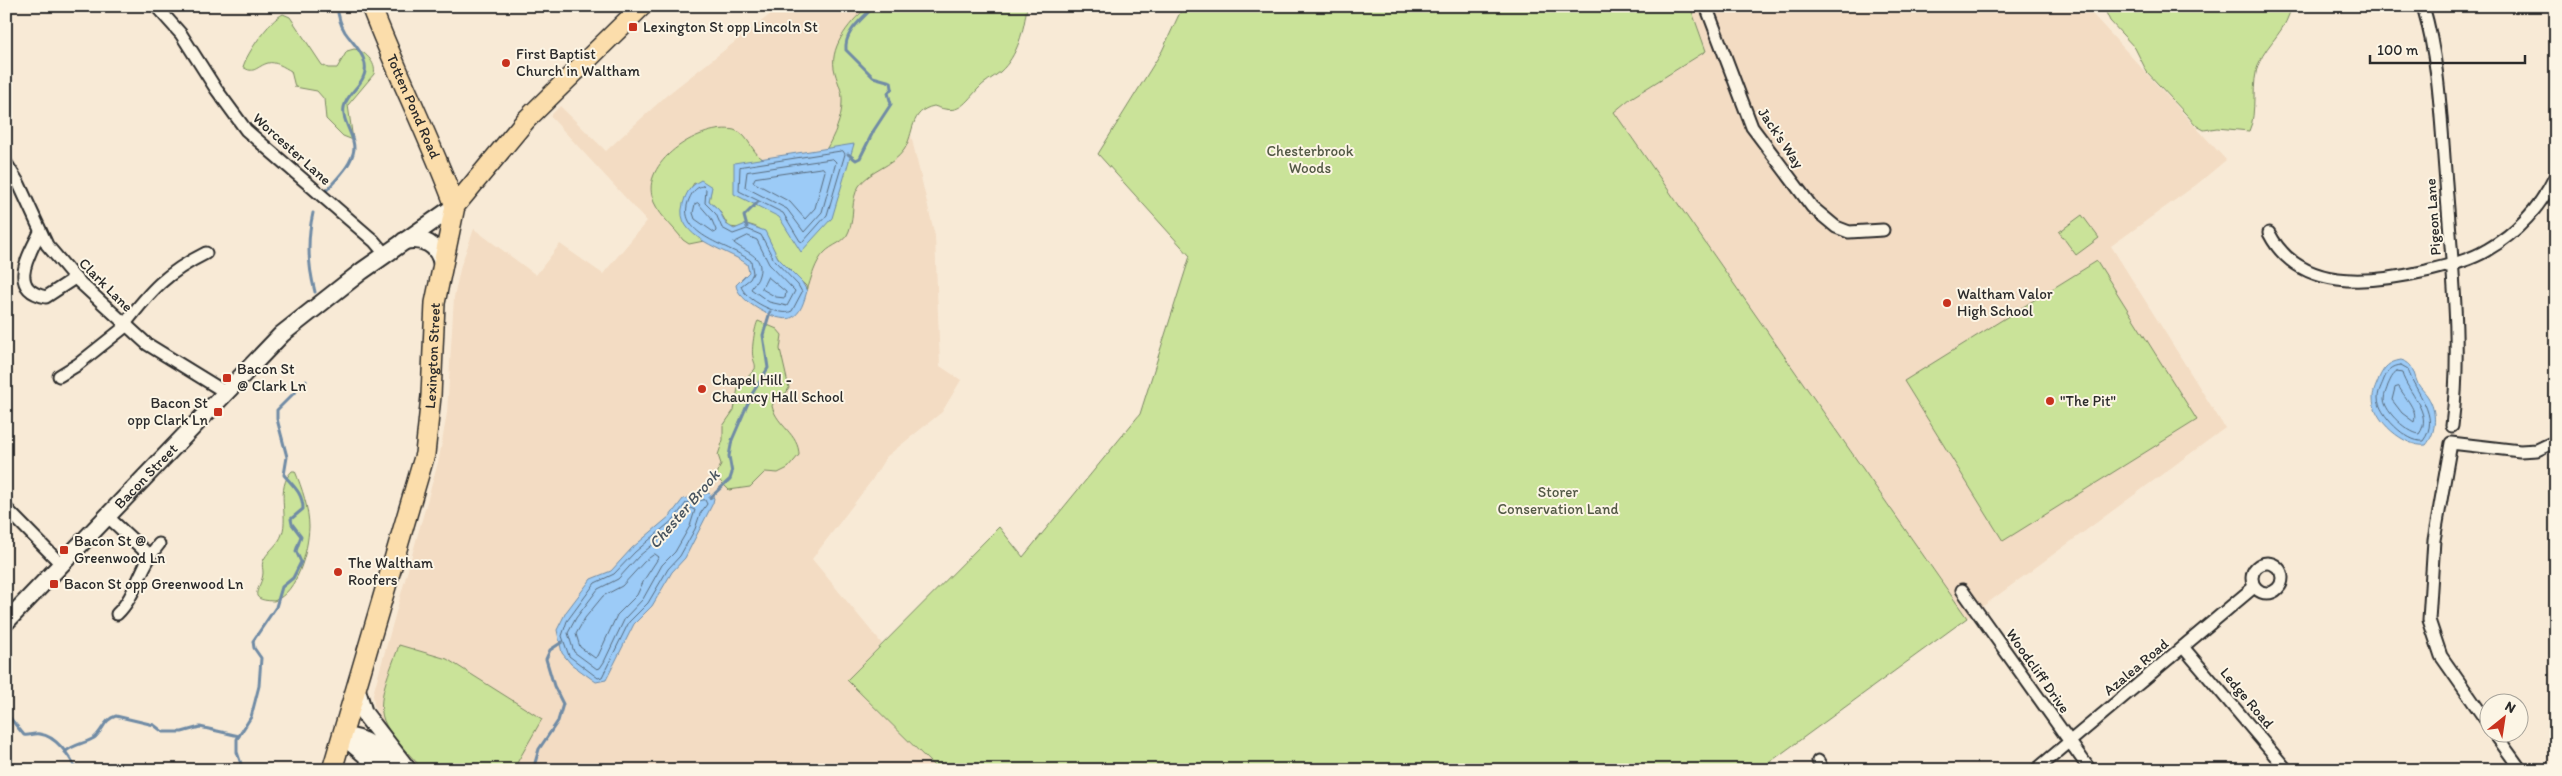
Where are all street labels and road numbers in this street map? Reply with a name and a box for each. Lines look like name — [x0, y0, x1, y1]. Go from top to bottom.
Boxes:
street label: Totten Pond Road — [383, 51, 445, 162]
street label: Jack's Way — [1754, 104, 1808, 172]
street label: Worcester Lane — [249, 109, 335, 189]
street label: Pigeon Lane — [2421, 178, 2445, 256]
street label: Clark Lane — [75, 254, 137, 316]
street label: Lexington Street — [421, 302, 444, 410]
street label: Bacon Street — [110, 439, 181, 513]
street label: Woodcliff Drive — [2002, 625, 2074, 717]
street label: Azalea Road — [2100, 634, 2173, 699]
street label: Ledge Road — [2216, 664, 2278, 732]

